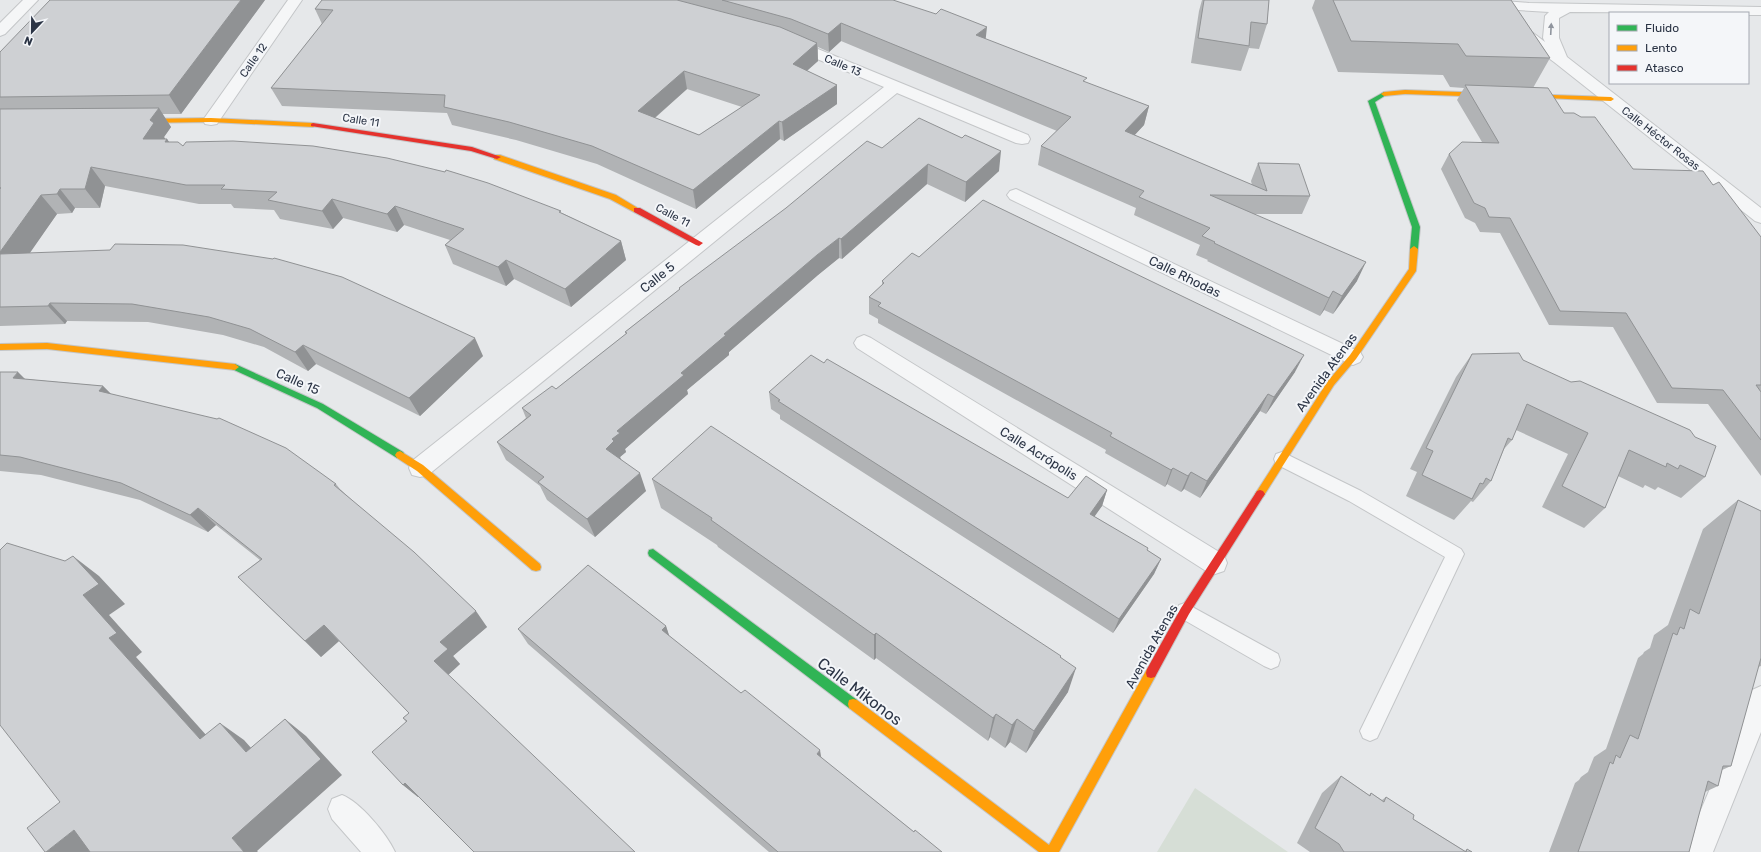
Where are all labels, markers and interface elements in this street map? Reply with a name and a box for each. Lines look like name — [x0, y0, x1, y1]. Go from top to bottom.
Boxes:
north arrow — [12, 12, 52, 52]
legend — [1609, 12, 1749, 84]
text: Fluido — [1645, 21, 1679, 35]
one-way arrow — [1548, 22, 1554, 35]
text: N — [22, 33, 35, 48]
street label: Calle 12 — [237, 41, 270, 80]
text: Lento — [1645, 41, 1677, 55]
street label: Calle 13 — [822, 52, 864, 79]
text: Atasco — [1645, 61, 1684, 75]
street label: Calle Héctor Rosas — [1619, 104, 1703, 173]
street label: Calle 11 — [342, 111, 380, 130]
street label: Calle 11 — [653, 201, 692, 230]
street label: Calle Rhodas — [1146, 253, 1223, 300]
street label: Calle 5 — [637, 259, 678, 296]
street label: Avenida Atenas — [1293, 330, 1360, 415]
street label: Calle 15 — [274, 365, 322, 398]
street label: Calle Acrópolis — [997, 424, 1081, 483]
street label: Avenida Atenas — [1122, 601, 1181, 691]
street label: Calle Mikonos — [814, 653, 906, 729]

